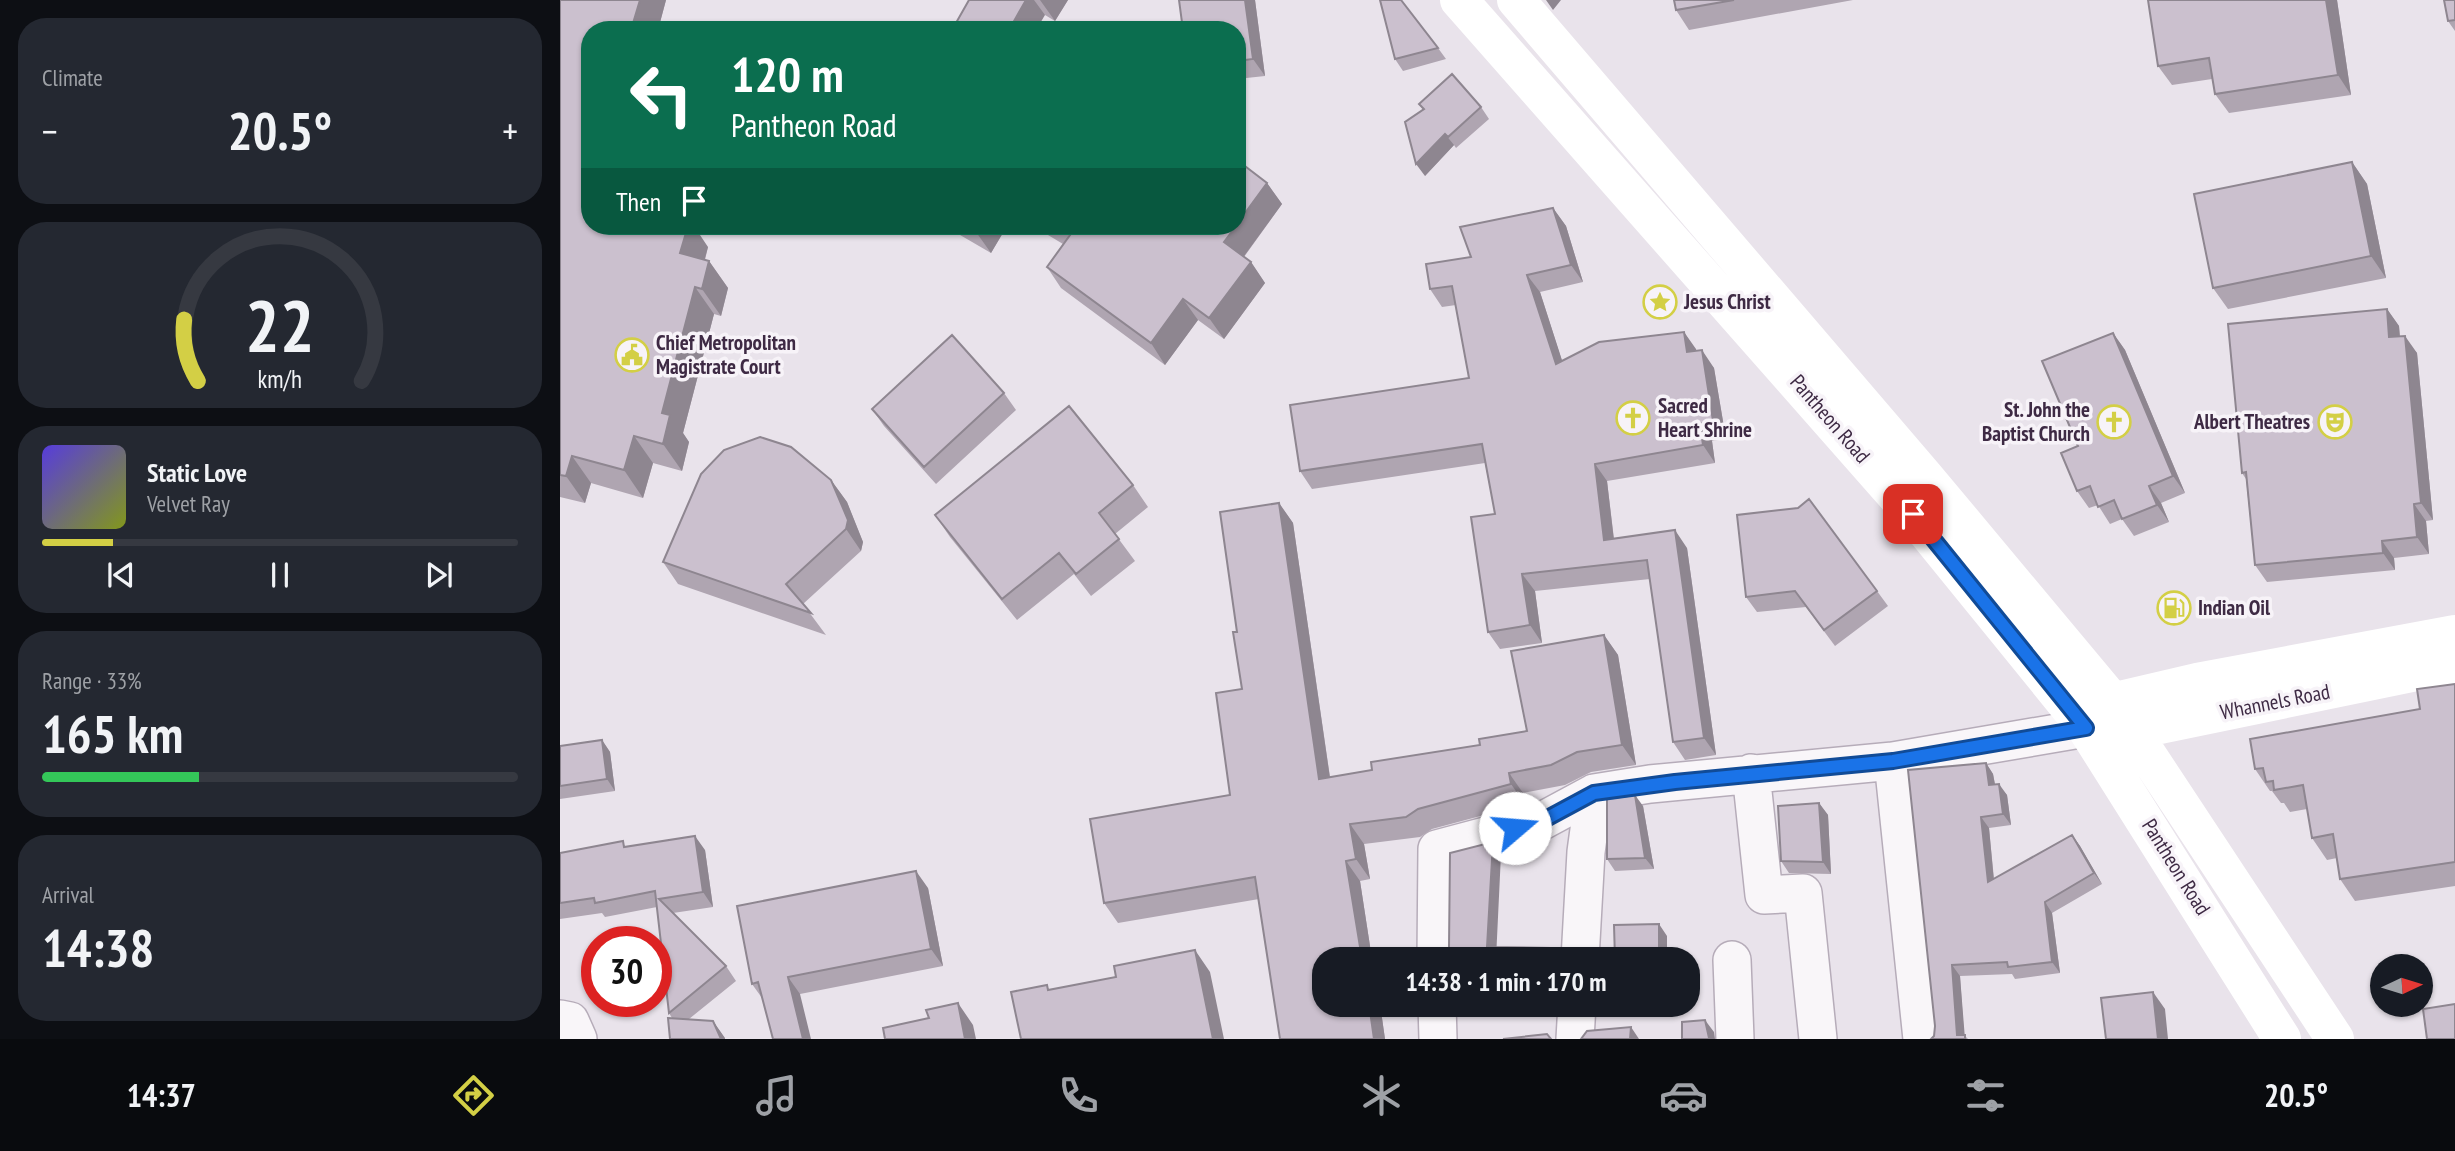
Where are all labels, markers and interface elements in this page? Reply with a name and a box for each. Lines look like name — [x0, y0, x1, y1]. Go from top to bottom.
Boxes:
text: 120 m — [731, 42, 844, 106]
icon: left — [616, 49, 707, 140]
text: Climate — [42, 63, 103, 92]
text: 20.5° — [228, 97, 332, 164]
text: Pantheon Road — [731, 104, 897, 146]
text: − — [42, 106, 58, 155]
text: + — [502, 106, 518, 155]
icon: arrive — [675, 182, 713, 220]
text: Then — [616, 185, 661, 218]
text: 22 — [245, 278, 315, 372]
place icon: Jesus Christ — [1641, 283, 1679, 321]
place label: Jesus Christ — [1683, 288, 1771, 315]
place label: Chief Metropolitan Magistrate Court — [656, 329, 796, 380]
public building icon: Chief Metropolitan Magistrate Court — [613, 336, 651, 374]
text: km/h — [258, 363, 302, 395]
street label: Pantheon Road — [1785, 369, 1876, 469]
place label: Sacred Heart Shrine — [1658, 392, 1752, 443]
place label: St. John the Baptist Church — [1982, 396, 2090, 447]
church icon: Sacred Heart Shrine — [1614, 399, 1652, 437]
church icon: St. John the Baptist Church — [2095, 403, 2133, 441]
theatre icon: Albert Theatres — [2316, 403, 2354, 441]
place label: Albert Theatres — [2193, 408, 2310, 435]
text: Static Love — [147, 456, 247, 489]
pin — [1883, 484, 1943, 544]
text: Velvet Ray — [147, 489, 230, 518]
icon: arrive — [1894, 495, 1932, 533]
icon: previous — [102, 556, 140, 594]
icon: pause — [261, 556, 299, 594]
icon: next — [420, 556, 458, 594]
fuel station icon: Indian Oil — [2155, 589, 2193, 627]
place label: Indian Oil — [2198, 594, 2271, 621]
text: Range · 33% — [42, 666, 142, 695]
street label: Whannels Road — [2218, 678, 2332, 725]
text: 165 km — [42, 700, 183, 767]
position arrow — [1478, 791, 1552, 865]
street label: Pantheon Road — [2136, 814, 2217, 920]
text: Arrival — [42, 880, 94, 909]
text: 14:38 — [42, 914, 154, 981]
speed limit sign: 30 — [581, 926, 672, 1017]
north arrow — [2370, 954, 2432, 1017]
map controls — [2370, 954, 2433, 1017]
text: 14:38 · 1 min · 170 m — [1406, 965, 1606, 998]
icon: directions — [449, 1071, 498, 1120]
icon: music — [752, 1071, 801, 1120]
icon: phone — [1054, 1071, 1103, 1120]
icon: climate — [1357, 1071, 1406, 1120]
icon: car — [1659, 1071, 1708, 1120]
icon: filters — [1961, 1071, 2010, 1120]
text: 14:37 — [127, 1074, 196, 1116]
text: 20.5° — [2264, 1074, 2328, 1116]

